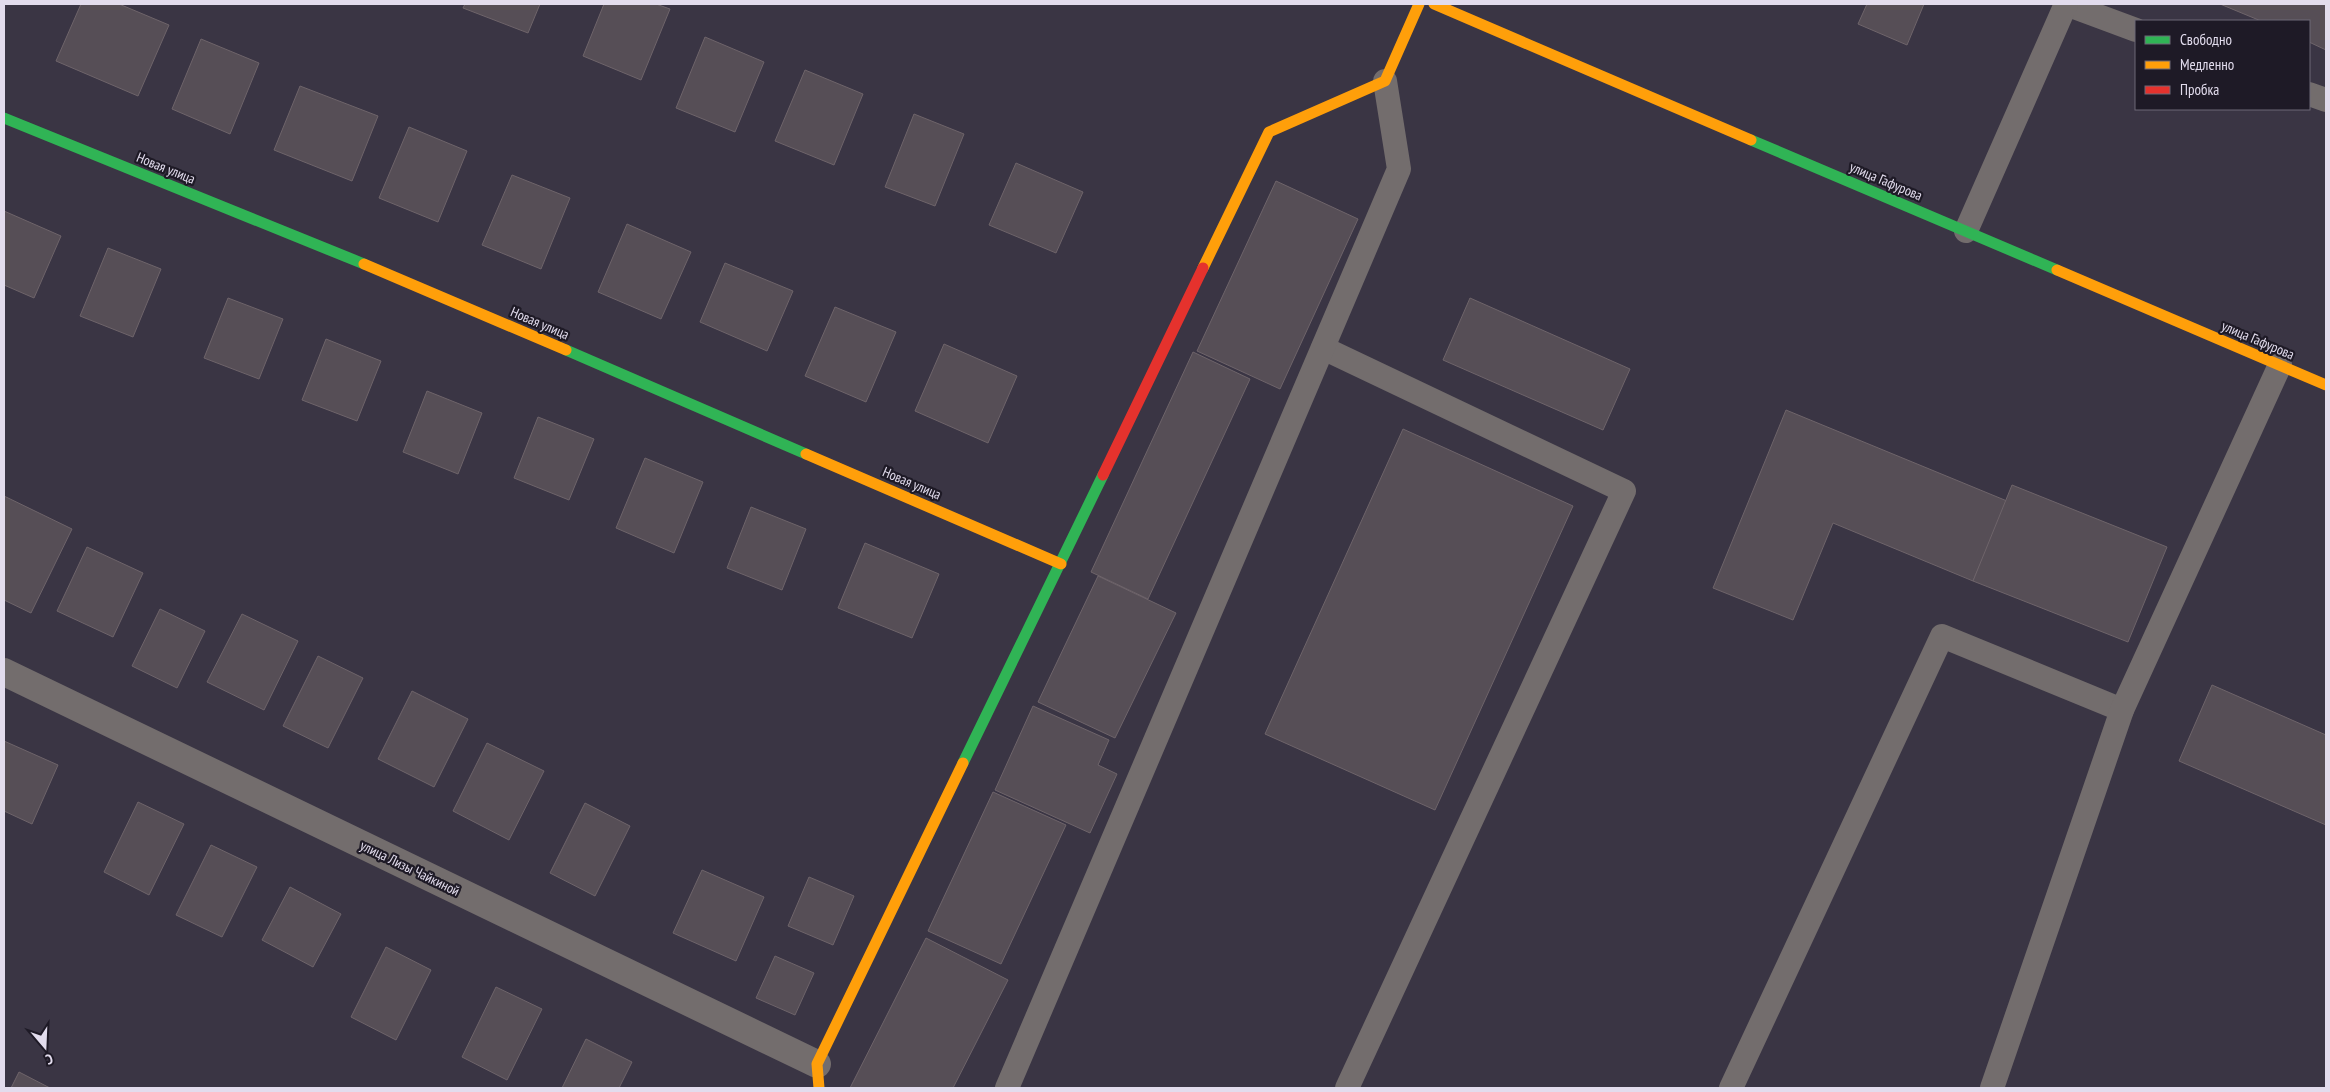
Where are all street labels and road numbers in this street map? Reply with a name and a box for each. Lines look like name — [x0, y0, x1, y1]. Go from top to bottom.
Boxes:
street label: Новая улица — [134, 148, 198, 188]
street label: улица Гафурова — [1847, 158, 1925, 204]
street label: Новая улица — [508, 303, 572, 343]
street label: улица Гафурова — [2219, 317, 2297, 363]
street label: Новая улица — [880, 463, 944, 503]
street label: улица Лизы Чайкиной — [357, 836, 463, 900]

